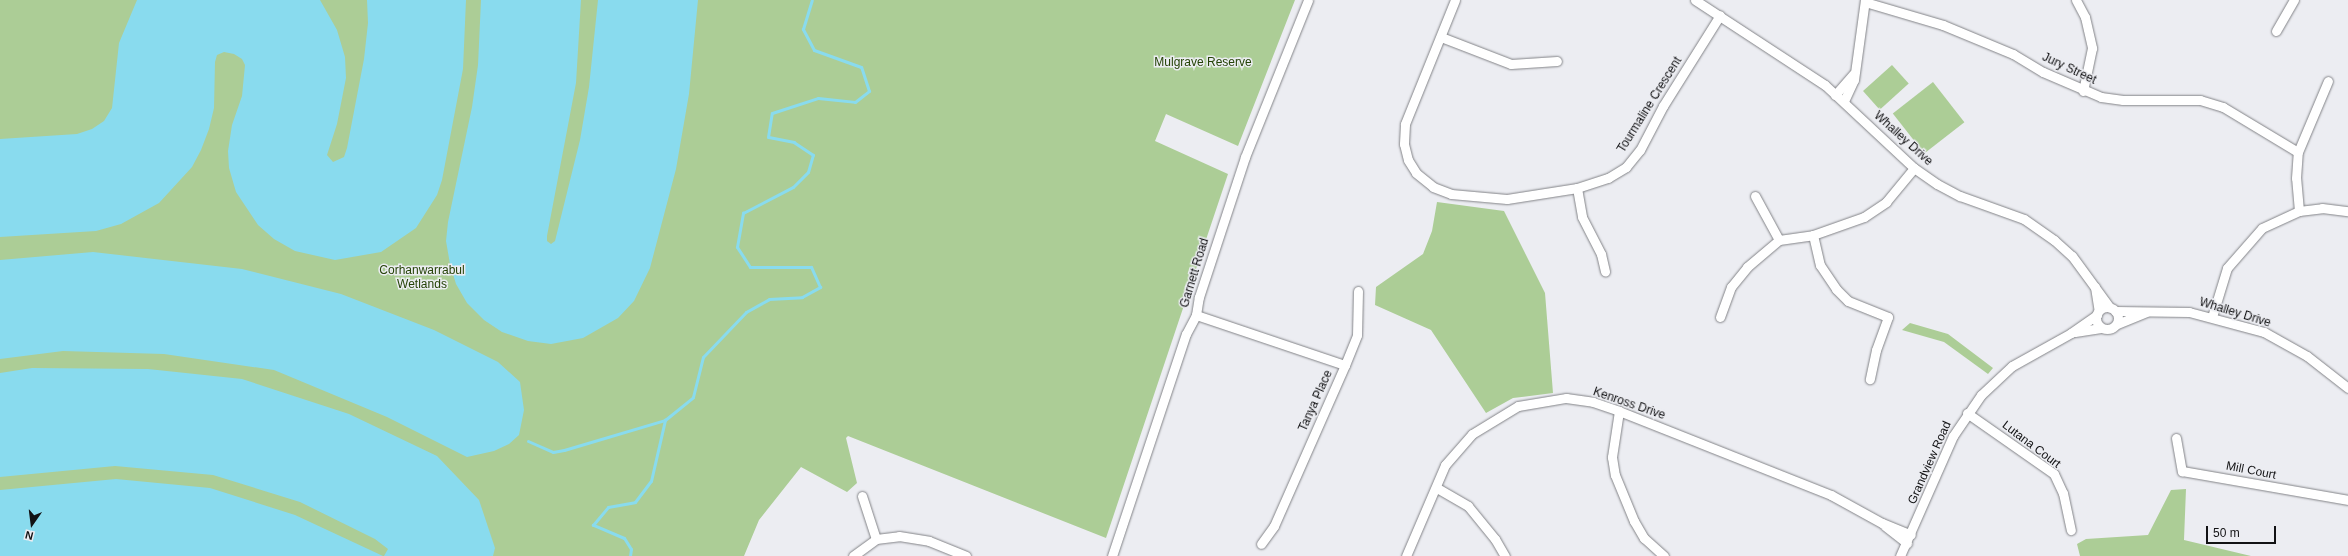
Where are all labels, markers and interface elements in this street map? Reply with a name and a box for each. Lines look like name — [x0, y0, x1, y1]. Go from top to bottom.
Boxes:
street label: Jury Street — [2040, 50, 2098, 88]
street label: Tourmaline Crescent — [1615, 55, 1685, 155]
park label: Mulgrave Reserve — [1154, 56, 1252, 70]
street label: Whalley Drive — [1871, 109, 1935, 169]
street label: Garnett Road — [1178, 236, 1212, 310]
park label: Corhanwarrabul Wetlands — [379, 264, 465, 292]
street label: Whalley Drive — [2198, 295, 2272, 331]
street label: Tanya Place — [1296, 368, 1336, 434]
street label: Kenross Drive — [1591, 385, 1667, 423]
street label: Lutana Court — [1999, 418, 2063, 472]
street label: Grandview Road — [1905, 419, 1955, 507]
street label: Mill Court — [2225, 459, 2277, 483]
north arrow — [12, 504, 52, 544]
scale bar — [2208, 518, 2278, 544]
text: 50 m — [2213, 526, 2240, 540]
text: N — [24, 529, 34, 542]

